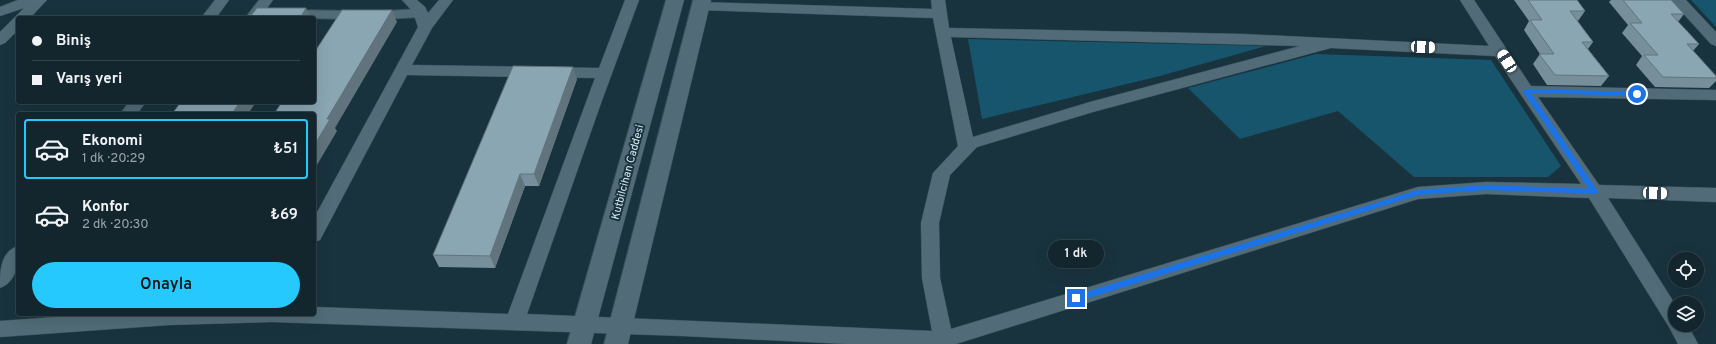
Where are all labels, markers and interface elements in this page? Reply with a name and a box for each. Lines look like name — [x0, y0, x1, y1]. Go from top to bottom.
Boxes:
text: Biniş — [56, 32, 91, 51]
car — [1411, 40, 1435, 54]
car — [1495, 48, 1519, 74]
text: Varış yeri — [56, 70, 122, 89]
route start — [1628, 85, 1646, 103]
street label: Kutbilcihan Caddesi — [609, 123, 647, 221]
icon: car — [34, 131, 70, 167]
text: Ekonomi — [82, 132, 142, 151]
text: ₺51 — [273, 140, 298, 159]
text: 1 dk · 20:29 — [82, 151, 145, 167]
car — [1643, 187, 1667, 199]
icon: car — [34, 197, 70, 233]
text: Konfor — [82, 198, 129, 217]
text: ₺69 — [270, 206, 298, 225]
text: 2 dk · 20:30 — [82, 217, 149, 233]
callout: 1 dk — [1048, 240, 1104, 268]
text: 1 dk — [1065, 246, 1087, 262]
map controls — [1668, 252, 1704, 332]
button: locate — [1668, 252, 1704, 288]
button: Onayla — [32, 262, 300, 308]
route end — [1067, 289, 1085, 307]
button: layers — [1668, 296, 1704, 332]

